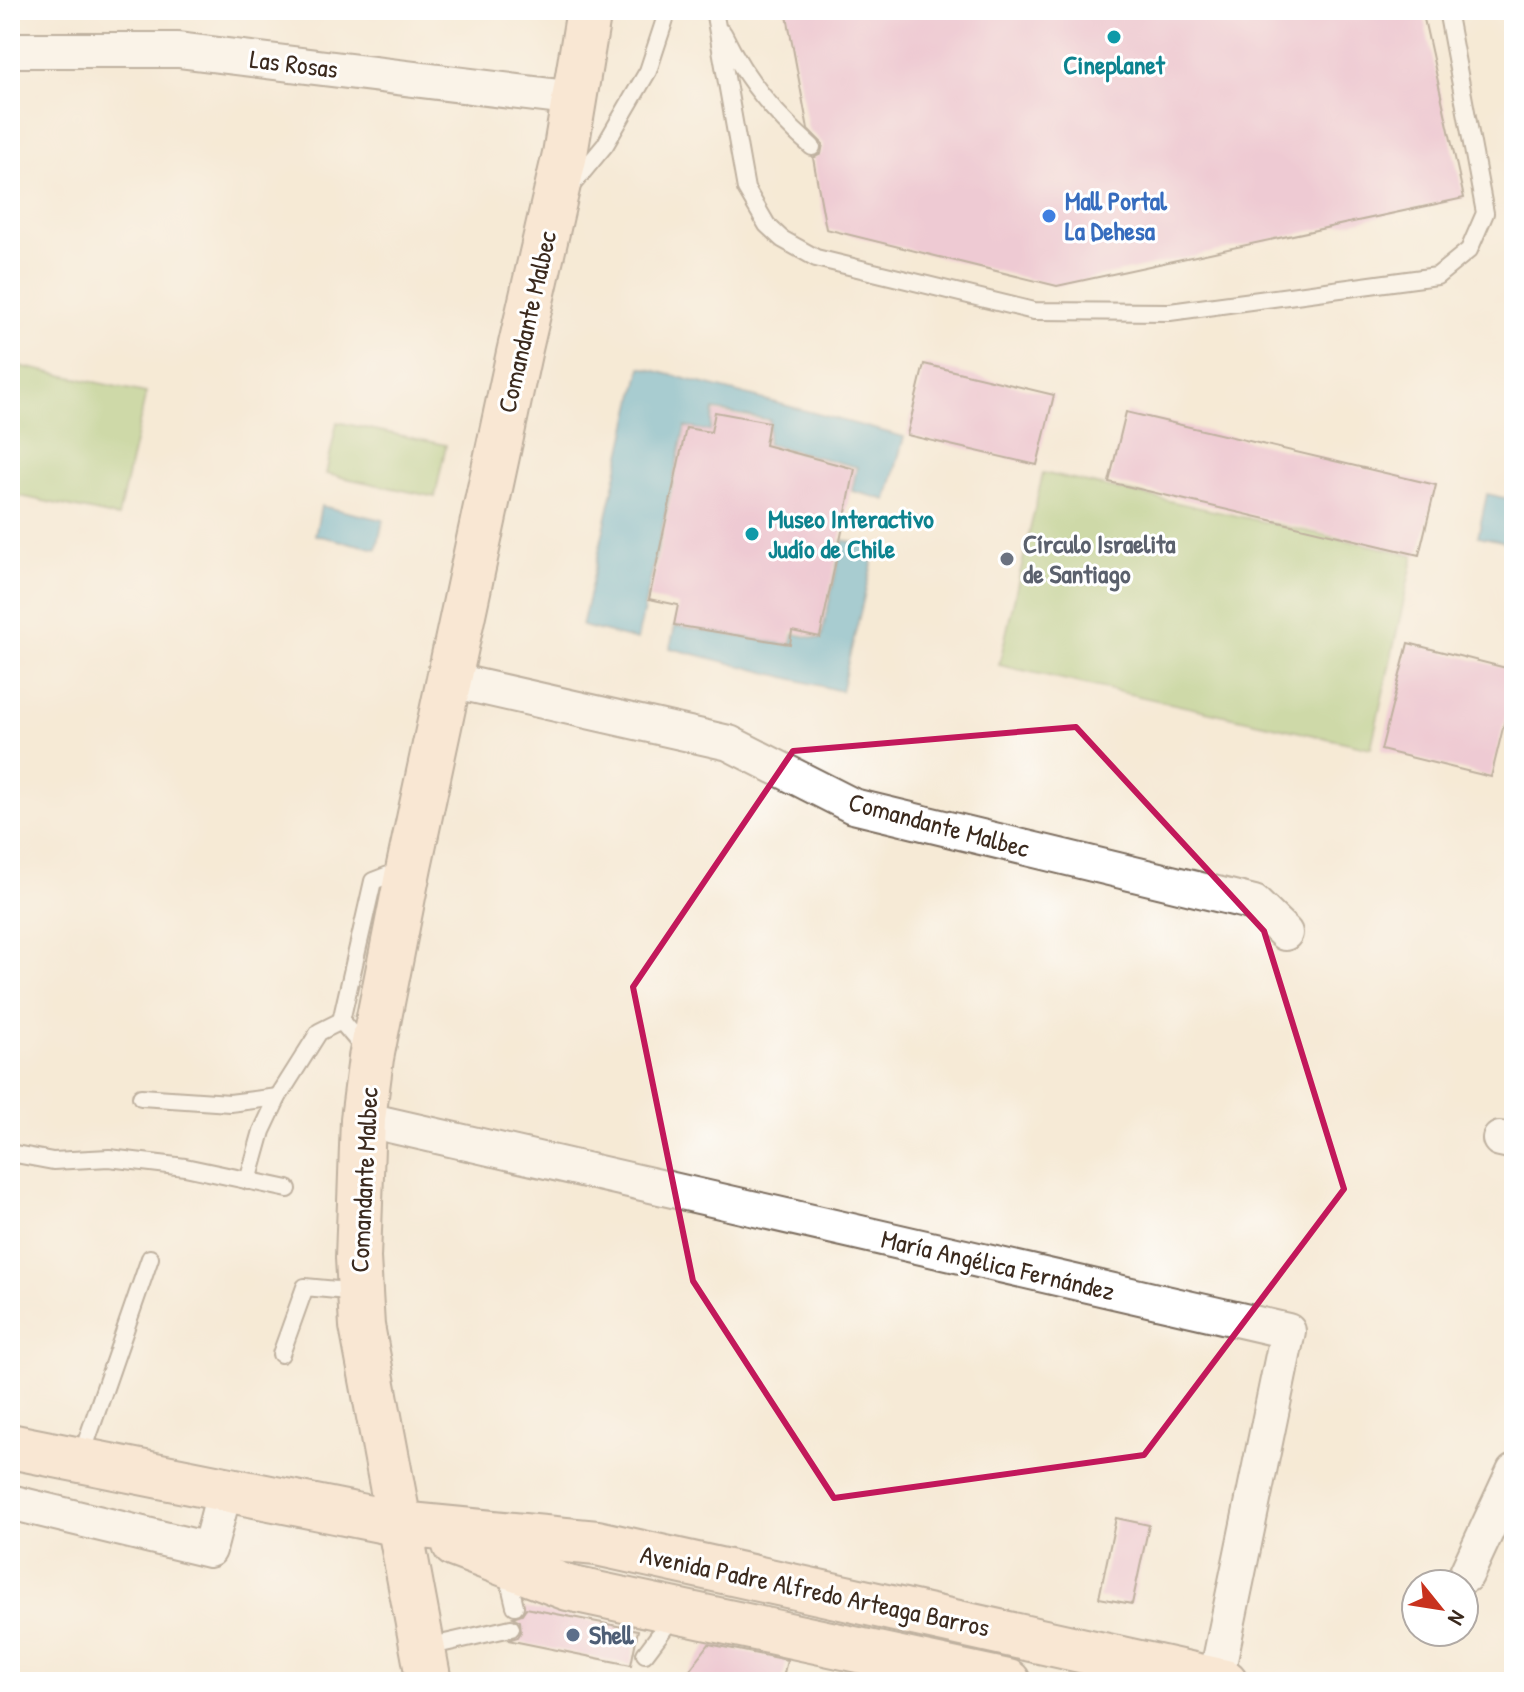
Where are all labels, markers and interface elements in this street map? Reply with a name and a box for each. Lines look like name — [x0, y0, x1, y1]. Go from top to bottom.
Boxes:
marker: Cineplanet — [1105, 28, 1123, 46]
street label: Las Rosas — [248, 41, 340, 86]
place label: Cineplanet — [1063, 47, 1166, 83]
place label: Mall Portal La Dehesa — [1065, 183, 1168, 248]
marker: Mall Portal La Dehesa — [1040, 207, 1058, 225]
street label: Comandante Malbec — [489, 228, 564, 416]
place label: Museo Interactivo Judío de Chile — [768, 501, 934, 566]
marker: Museo Interactivo Judío de Chile — [743, 525, 761, 543]
place label: Círculo Israelita de Santiago — [1023, 526, 1176, 592]
marker: Círculo Israelita de Santiago — [998, 550, 1016, 568]
street label: Comandante Malbec — [845, 784, 1033, 865]
street label: Comandante Malbec — [341, 1086, 386, 1273]
street label: María Angélica Fernández — [878, 1221, 1118, 1308]
street label: Avenida Padre Alfredo Arteaga Barros — [637, 1536, 993, 1645]
north arrow — [1400, 1568, 1480, 1648]
text: N — [1441, 1605, 1473, 1631]
place label: Shell — [589, 1617, 634, 1652]
marker: Shell — [564, 1626, 582, 1644]

